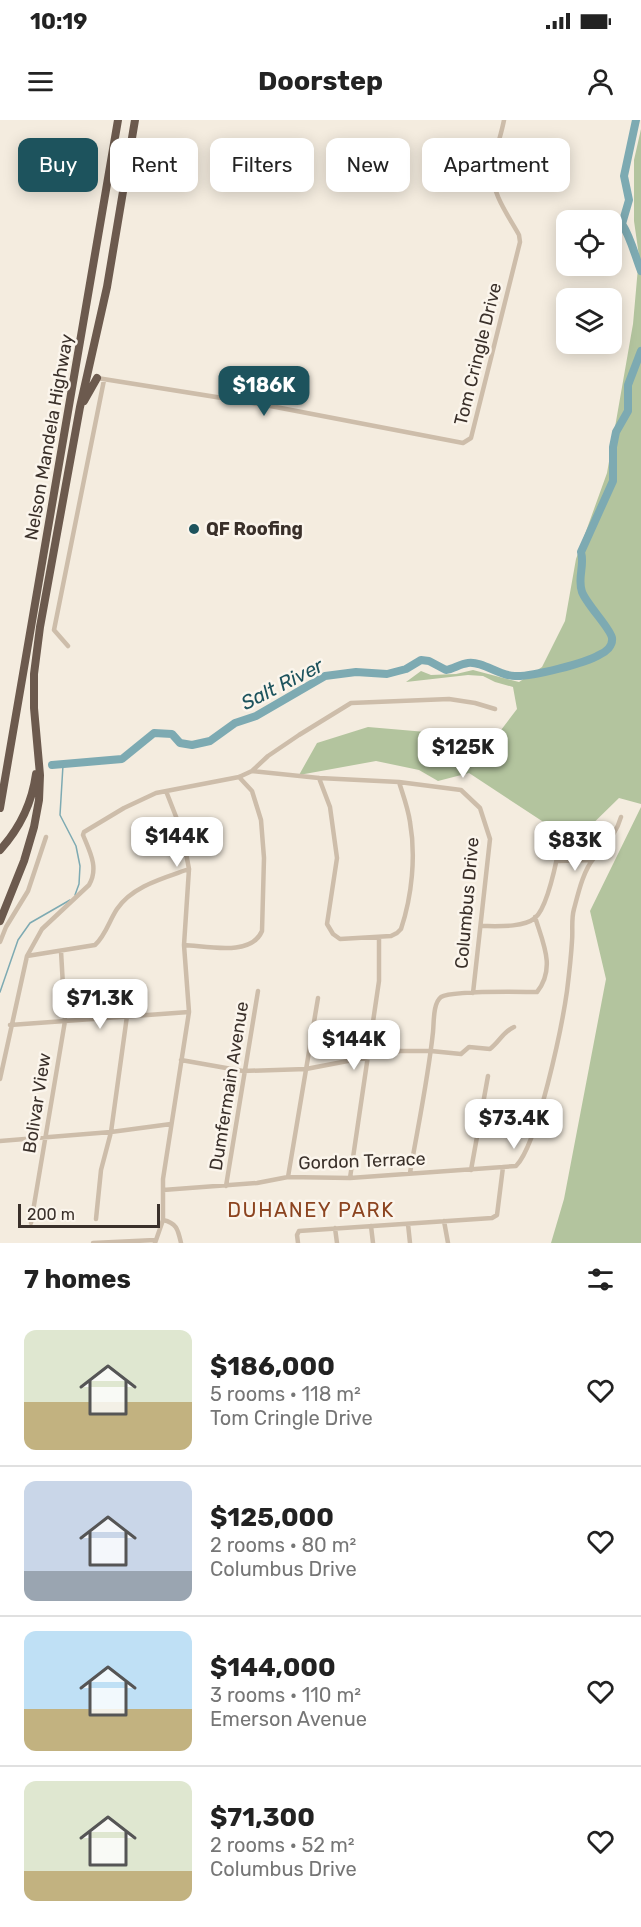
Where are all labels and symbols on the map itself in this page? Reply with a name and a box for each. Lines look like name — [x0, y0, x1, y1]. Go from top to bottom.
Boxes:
street label: Tom Cringle Drive — [450, 280, 506, 428]
street label: Nelson Mandela Highway — [20, 332, 78, 542]
pin: $186K — [222, 366, 306, 417]
place label: QF Roofing — [206, 518, 303, 540]
marker: QF Roofing — [187, 522, 201, 536]
water label: Salt River — [237, 652, 328, 715]
pin: $125K — [421, 728, 505, 779]
pin: $144K — [135, 817, 219, 868]
pin: $83K — [539, 821, 611, 872]
street label: Columbus Drive — [450, 836, 484, 970]
pin: $71.3K — [51, 979, 149, 1030]
street label: Dumfermain Avenue — [205, 1000, 253, 1172]
pin: $144K — [312, 1020, 396, 1071]
street label: Bolivar View — [18, 1051, 56, 1155]
pin: $73.4K — [465, 1099, 563, 1150]
street label: Gordon Terrace — [298, 1148, 426, 1174]
district label: DUHANEY PARK — [227, 1198, 395, 1222]
scale bar — [18, 1201, 160, 1228]

